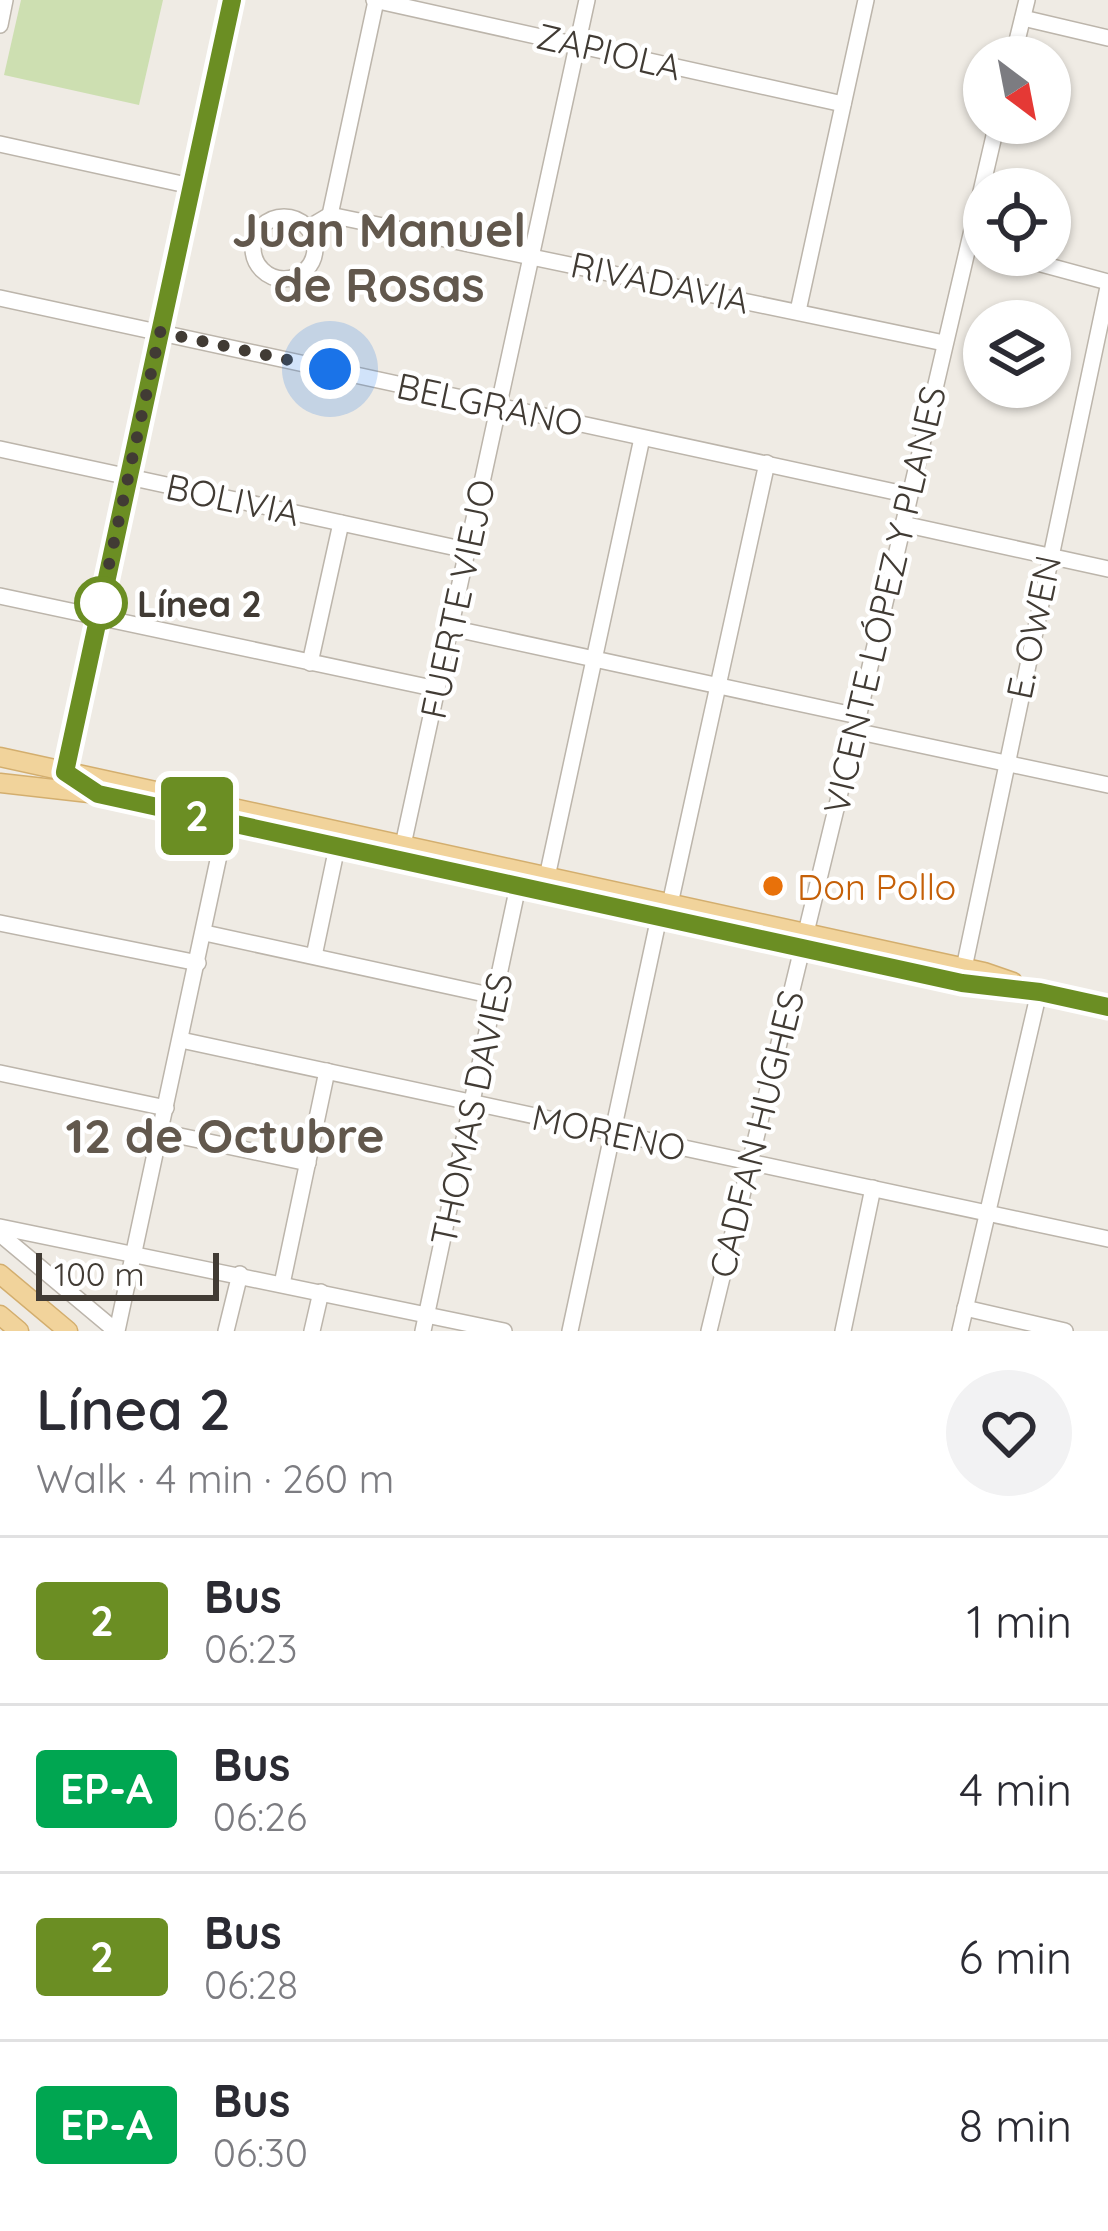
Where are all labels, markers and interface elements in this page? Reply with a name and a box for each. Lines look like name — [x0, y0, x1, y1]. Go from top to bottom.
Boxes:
street label: ZAPIOLA — [532, 13, 686, 89]
north arrow — [963, 36, 1071, 144]
map controls — [963, 36, 1071, 408]
button: locate — [963, 168, 1071, 276]
district label: Juan Manuel de Rosas — [232, 199, 526, 314]
street label: RIVADAVIA — [567, 241, 753, 323]
button: layers — [963, 300, 1071, 408]
your location — [300, 339, 360, 399]
street label: BELGRANO — [393, 362, 587, 446]
street label: VICENTE LÓPEZ Y PLANES — [813, 382, 955, 818]
street label: BOLIVIA — [162, 463, 304, 535]
street label: FUERTE VIEJO — [410, 475, 504, 723]
street label: E. OWEN — [996, 551, 1070, 703]
marker: Línea 2 — [76, 578, 126, 628]
place label: Línea 2 — [137, 581, 262, 626]
line badge: 2 — [158, 777, 236, 855]
text: 2 — [185, 789, 209, 842]
place label: Don Pollo — [797, 864, 956, 909]
marker: Don Pollo — [760, 873, 786, 899]
street label: THOMAS DAVIES — [420, 969, 522, 1249]
street label: CADFAN HUGHES — [699, 986, 813, 1282]
street label: MORENO — [528, 1094, 690, 1170]
district label: 12 de Octubre — [65, 1105, 385, 1165]
scale bar — [36, 1247, 219, 1300]
text: 100 m — [54, 1253, 145, 1294]
button: heart — [946, 1370, 1072, 1496]
text: Línea 2 — [36, 1373, 231, 1444]
text: Walk · 4 min · 260 m — [36, 1454, 394, 1503]
text: Bus — [204, 1568, 282, 1624]
text: 1 min — [966, 1593, 1072, 1649]
text: 2 — [90, 1594, 114, 1647]
text: 06:23 — [204, 1624, 298, 1673]
text: Bus — [213, 1736, 290, 1792]
text: 4 min — [959, 1761, 1072, 1817]
text: EP-A — [60, 1762, 153, 1815]
text: 06:26 — [213, 1792, 307, 1841]
text: Bus — [204, 1904, 282, 1960]
text: 6 min — [959, 1929, 1072, 1985]
text: 2 — [90, 1930, 114, 1983]
text: 06:28 — [204, 1960, 298, 2009]
text: Bus — [213, 2072, 290, 2128]
text: 8 min — [959, 2097, 1072, 2153]
text: EP-A — [60, 2098, 153, 2151]
text: 06:30 — [213, 2128, 308, 2177]

